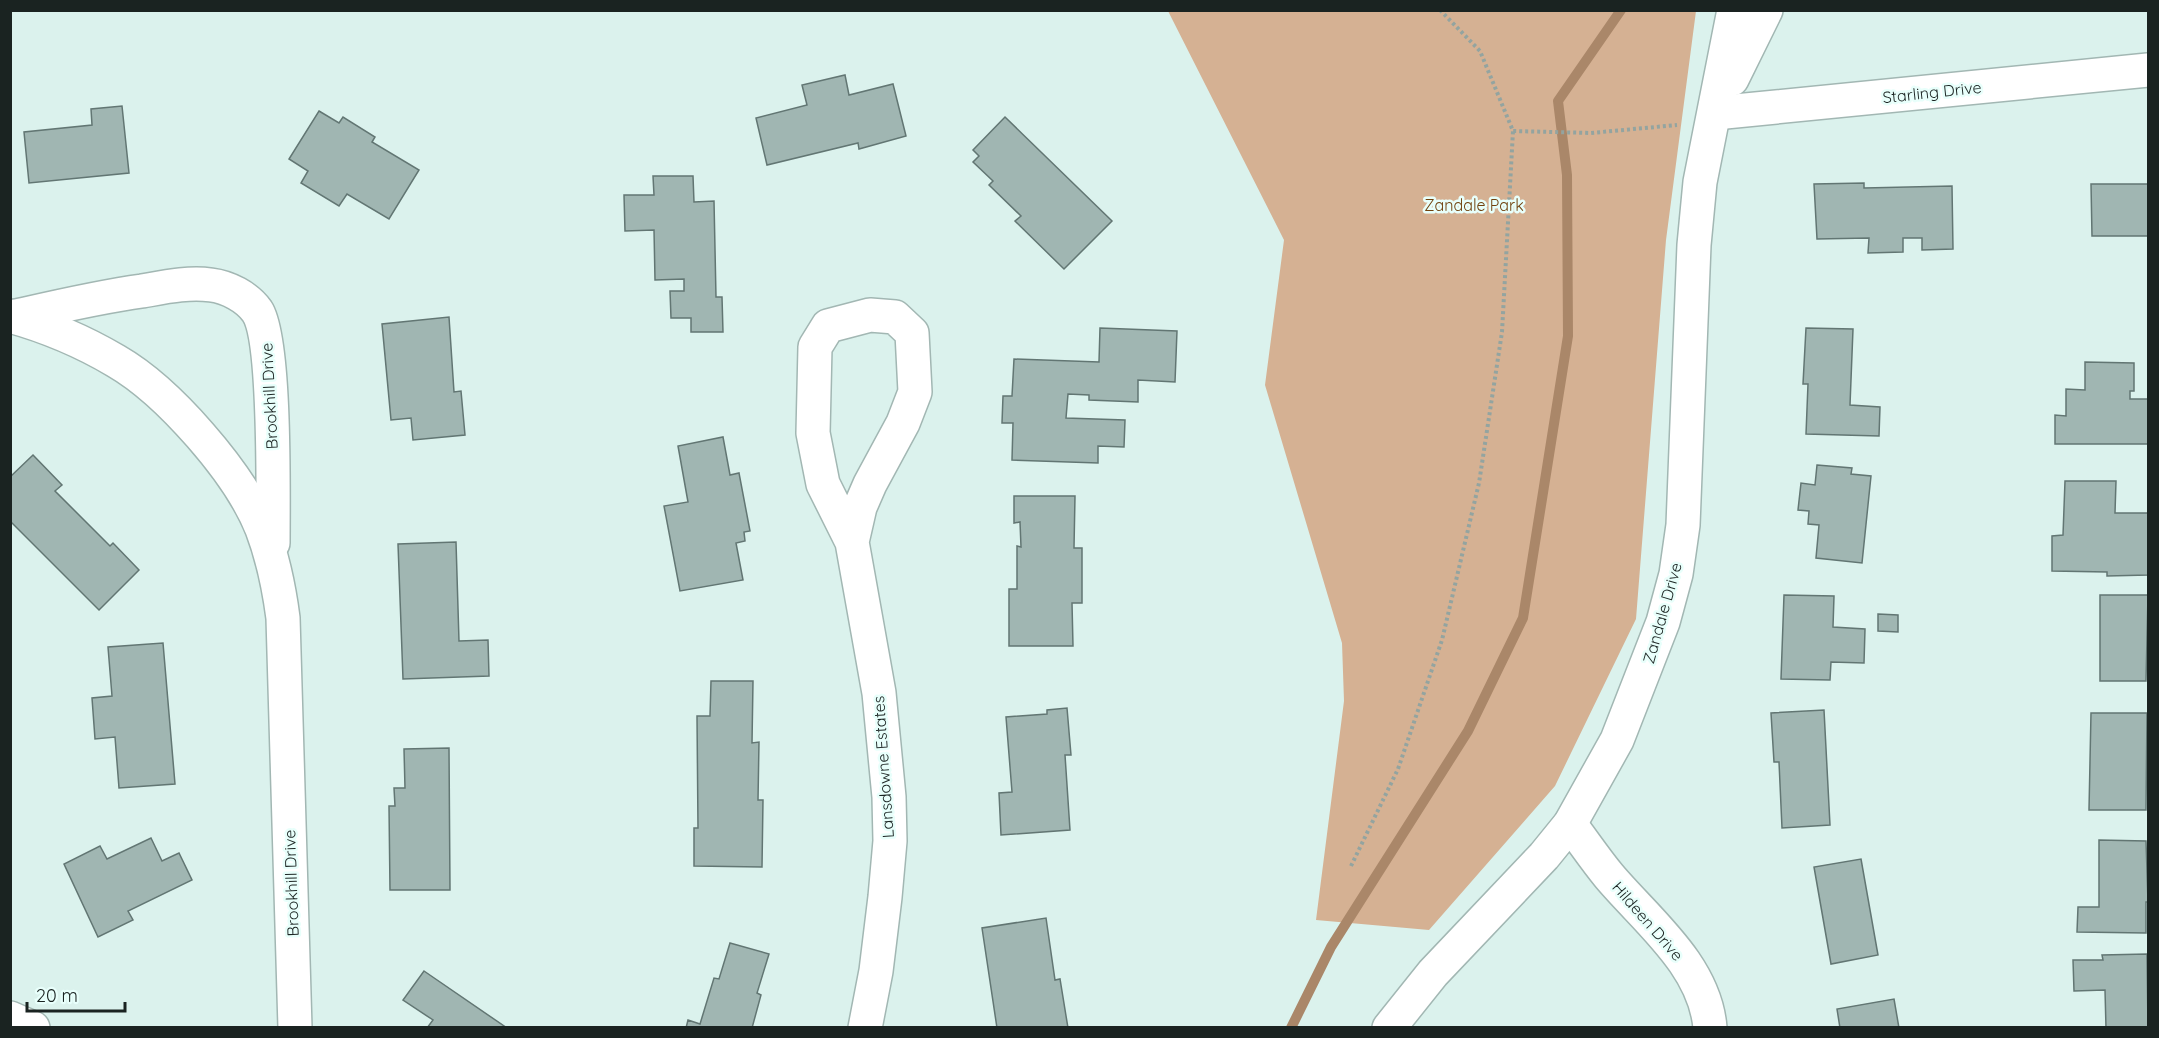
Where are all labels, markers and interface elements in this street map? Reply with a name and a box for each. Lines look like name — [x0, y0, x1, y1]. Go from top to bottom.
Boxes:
street label: Starling Drive — [1881, 77, 1983, 107]
park label: Zandale Park — [1424, 195, 1524, 215]
street label: Brookhill Drive — [256, 342, 282, 450]
street label: Zandale Drive — [1638, 560, 1686, 666]
street label: Lansdowne Estates — [868, 695, 898, 839]
street label: Brookhill Drive — [279, 829, 303, 937]
street label: Hildeen Drive — [1608, 877, 1688, 965]
scale bar — [27, 975, 124, 1013]
text: 20 m — [36, 984, 78, 1007]

